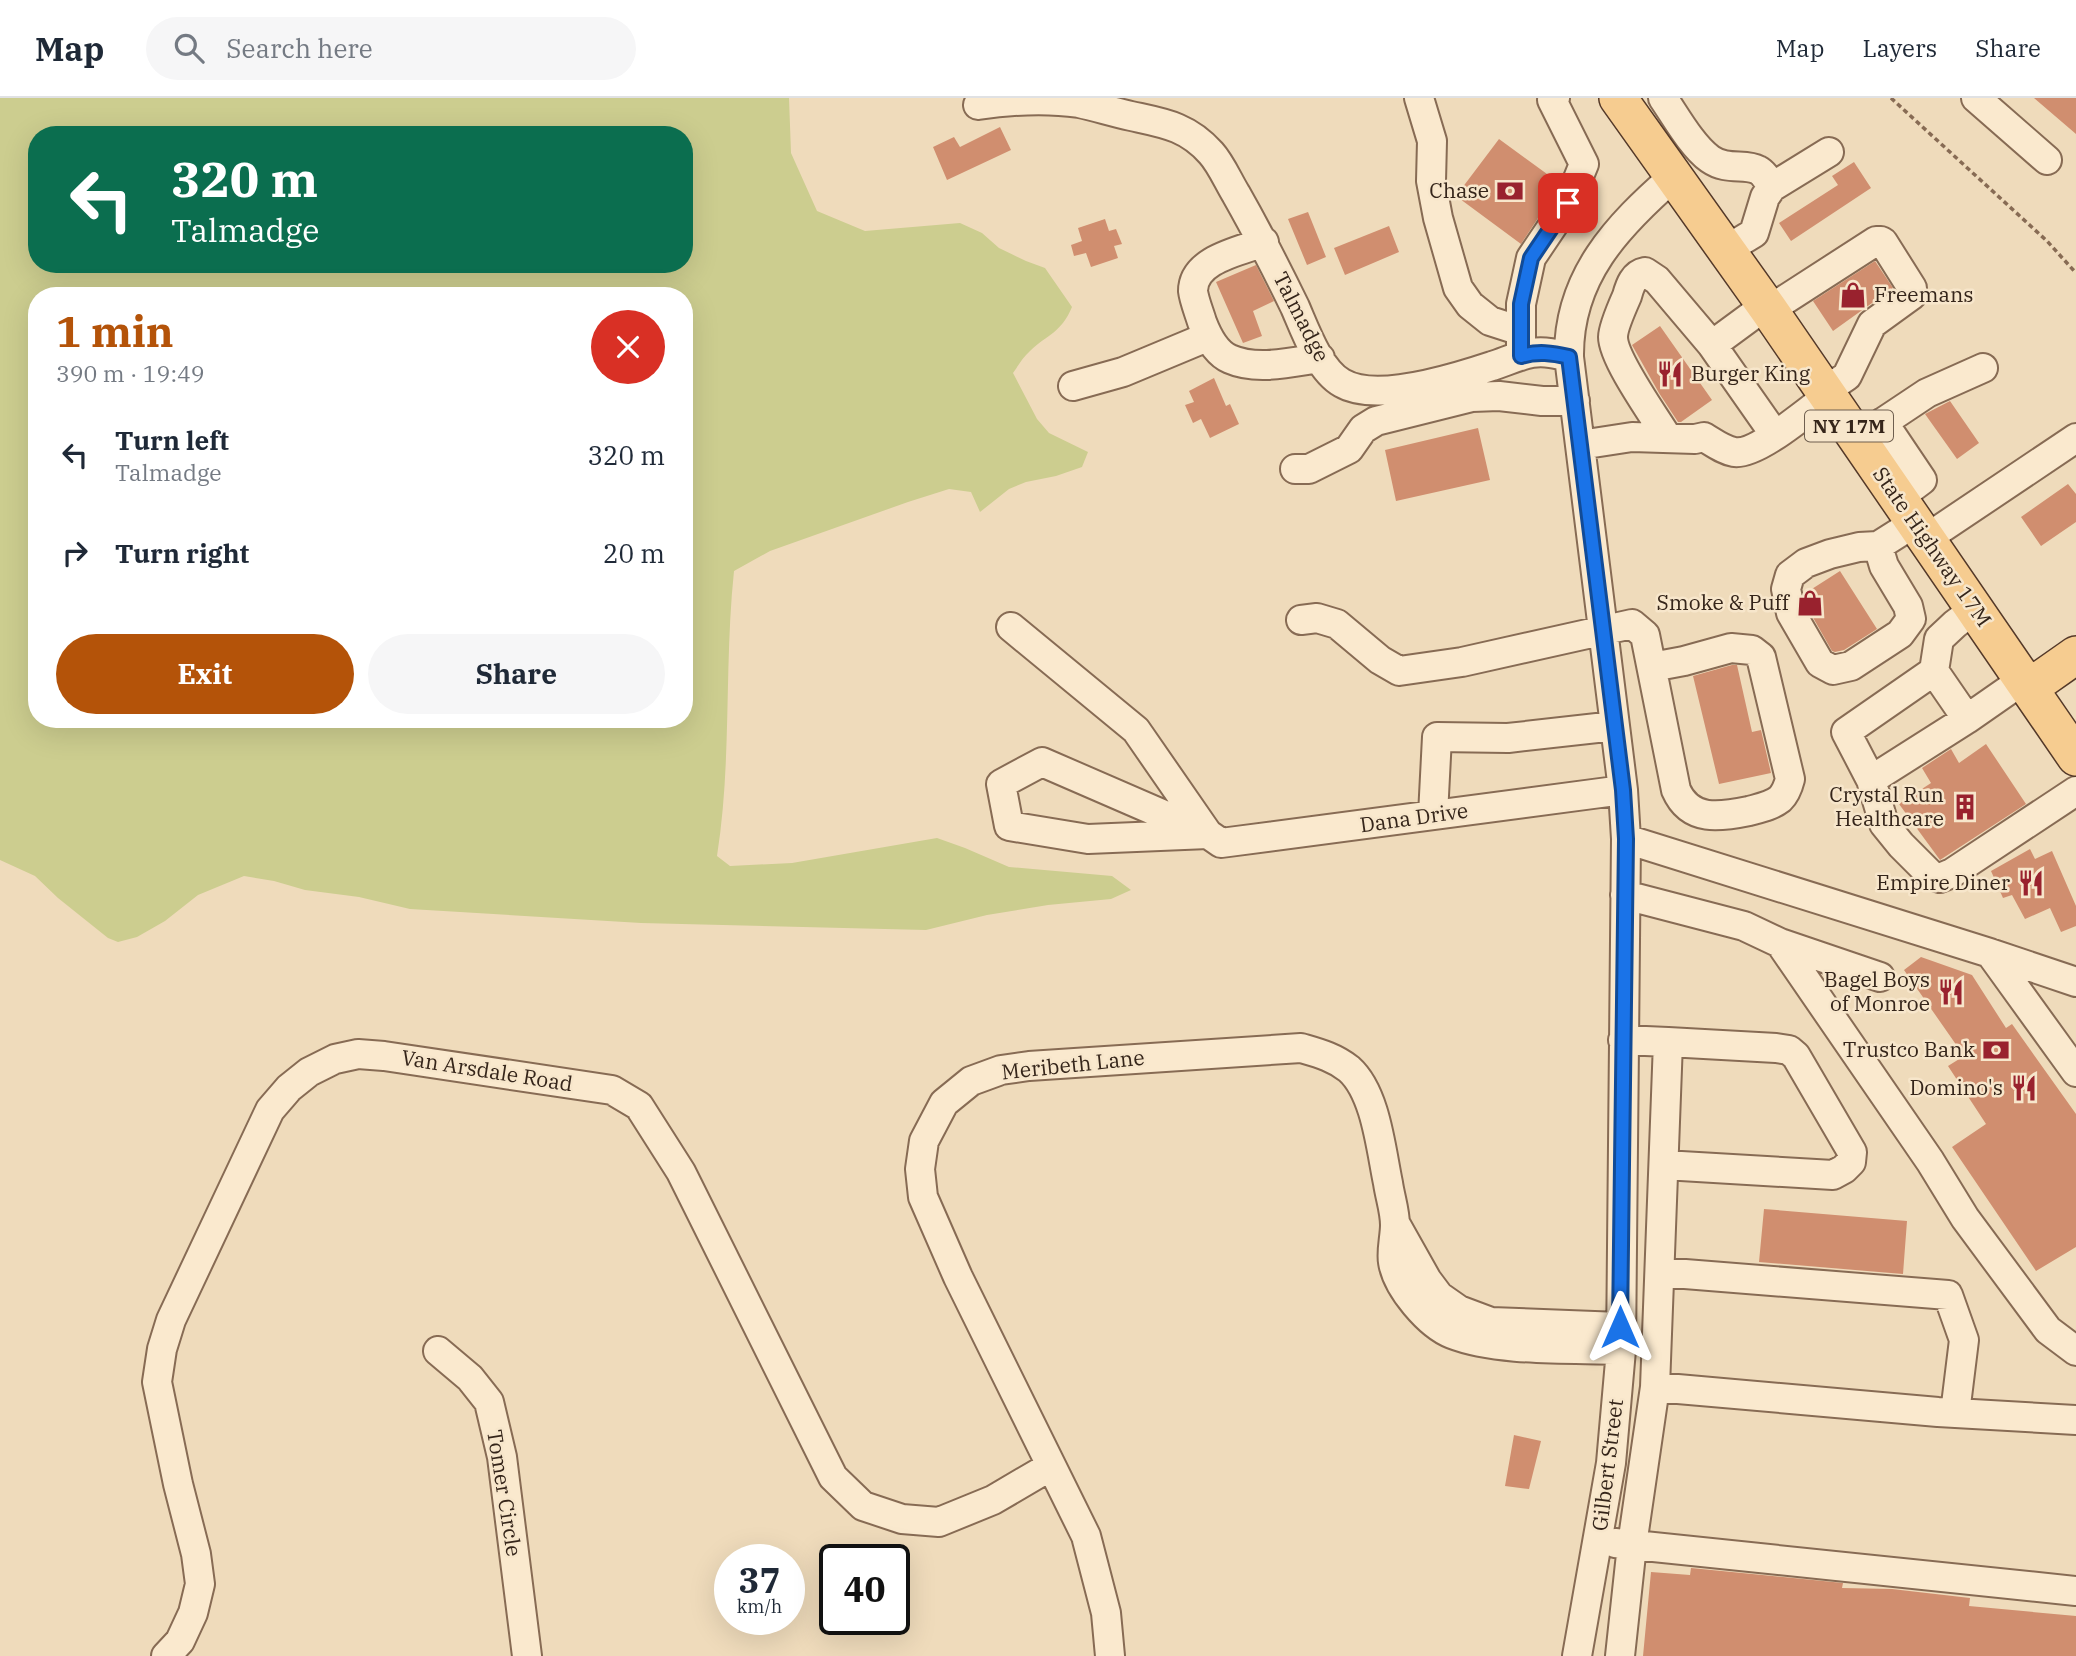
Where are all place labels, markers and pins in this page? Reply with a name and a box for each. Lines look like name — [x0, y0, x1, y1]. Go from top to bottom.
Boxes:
pin — [1538, 173, 1598, 233]
place label: Chase — [1429, 176, 1489, 204]
bank icon: Chase — [1495, 176, 1525, 206]
shop icon: Freemans — [1838, 280, 1868, 310]
place label: Freemans — [1874, 280, 1974, 308]
restaurant icon: Burger King — [1655, 359, 1685, 389]
place label: Burger King — [1691, 359, 1811, 387]
place label: Smoke & Puff — [1656, 588, 1791, 616]
shop icon: Smoke & Puff — [1795, 588, 1825, 618]
place label: Crystal Run Healthcare — [1829, 780, 1944, 832]
building icon: Crystal Run Healthcare — [1950, 792, 1980, 822]
place label: Empire Diner — [1876, 868, 2011, 896]
restaurant icon: Empire Diner — [2016, 868, 2046, 898]
place label: Bagel Boys of Monroe — [1824, 965, 1930, 1017]
restaurant icon: Bagel Boys of Monroe — [1936, 977, 1966, 1007]
place label: Trustco Bank — [1843, 1035, 1976, 1063]
bank icon: Trustco Bank — [1981, 1035, 2011, 1065]
place label: Domino's — [1910, 1073, 2003, 1101]
restaurant icon: Domino's — [2009, 1073, 2039, 1103]

